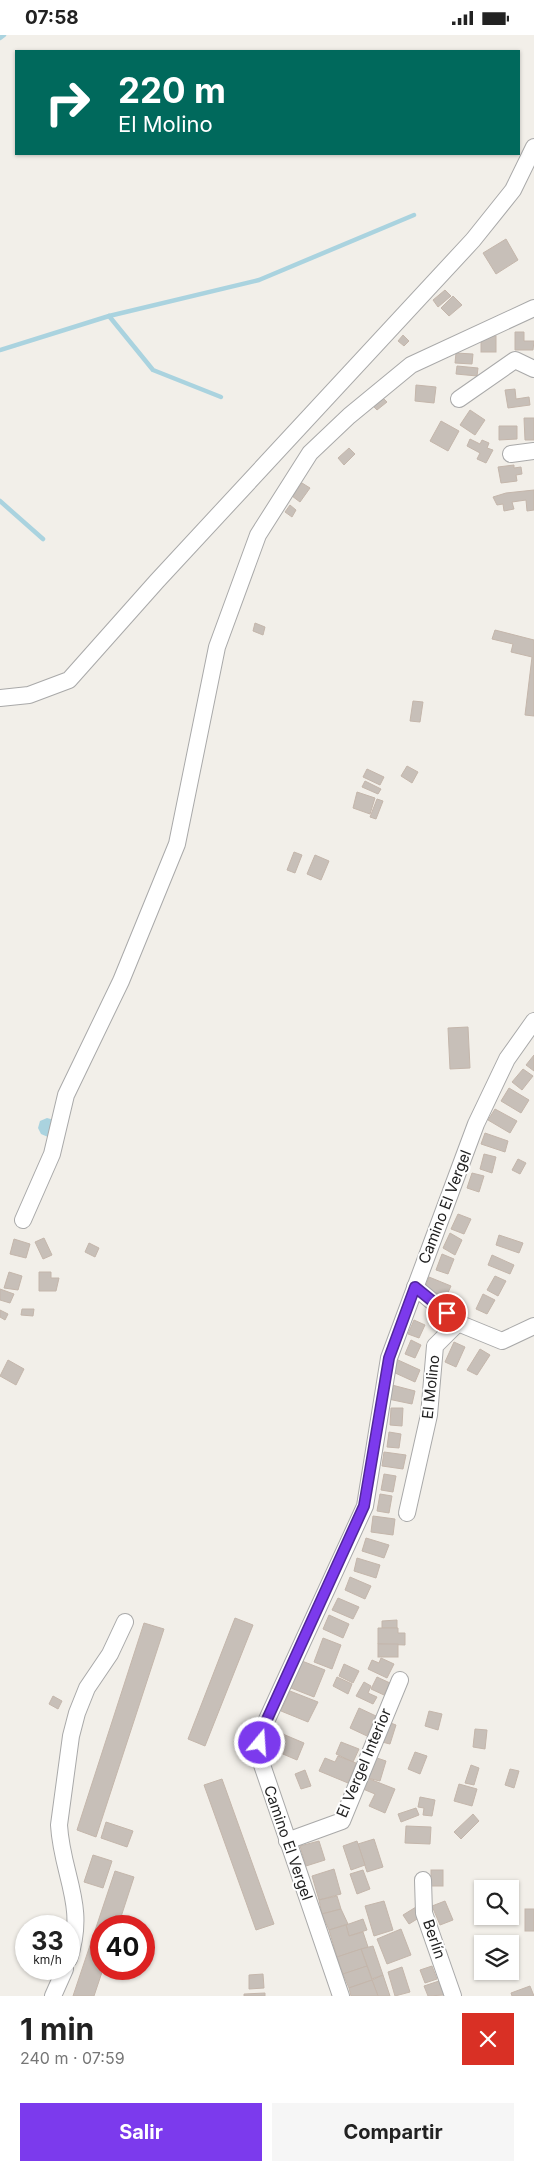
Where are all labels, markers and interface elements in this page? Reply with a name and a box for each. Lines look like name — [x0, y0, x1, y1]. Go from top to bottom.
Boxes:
text: 07:58 — [25, 6, 79, 29]
text: 220 m — [118, 69, 226, 111]
icon: right — [35, 70, 100, 135]
text: El Molino — [118, 111, 213, 137]
street label: Camino El Vergel — [414, 1147, 475, 1266]
pin — [426, 1292, 468, 1334]
icon: arrive — [433, 1299, 461, 1327]
street label: El Molino — [418, 1354, 443, 1420]
street label: El Vergel Interior — [332, 1705, 395, 1820]
position arrow — [233, 1716, 285, 1768]
street label: Camino El Vergel — [260, 1783, 317, 1903]
map controls — [474, 1880, 519, 1980]
button: search — [474, 1880, 519, 1925]
speed limit sign: 40 — [90, 1915, 155, 1980]
street label: Berlín — [419, 1917, 450, 1961]
text: 33 — [31, 1926, 64, 1956]
button: layers — [474, 1935, 519, 1980]
text: km/h — [33, 1952, 62, 1967]
text: 1 min — [20, 2011, 94, 2047]
button: close — [462, 2013, 514, 2065]
text: 240 m · 07:59 — [20, 2048, 125, 2068]
button: Salir — [20, 2103, 262, 2161]
button: Compartir — [272, 2103, 514, 2161]

